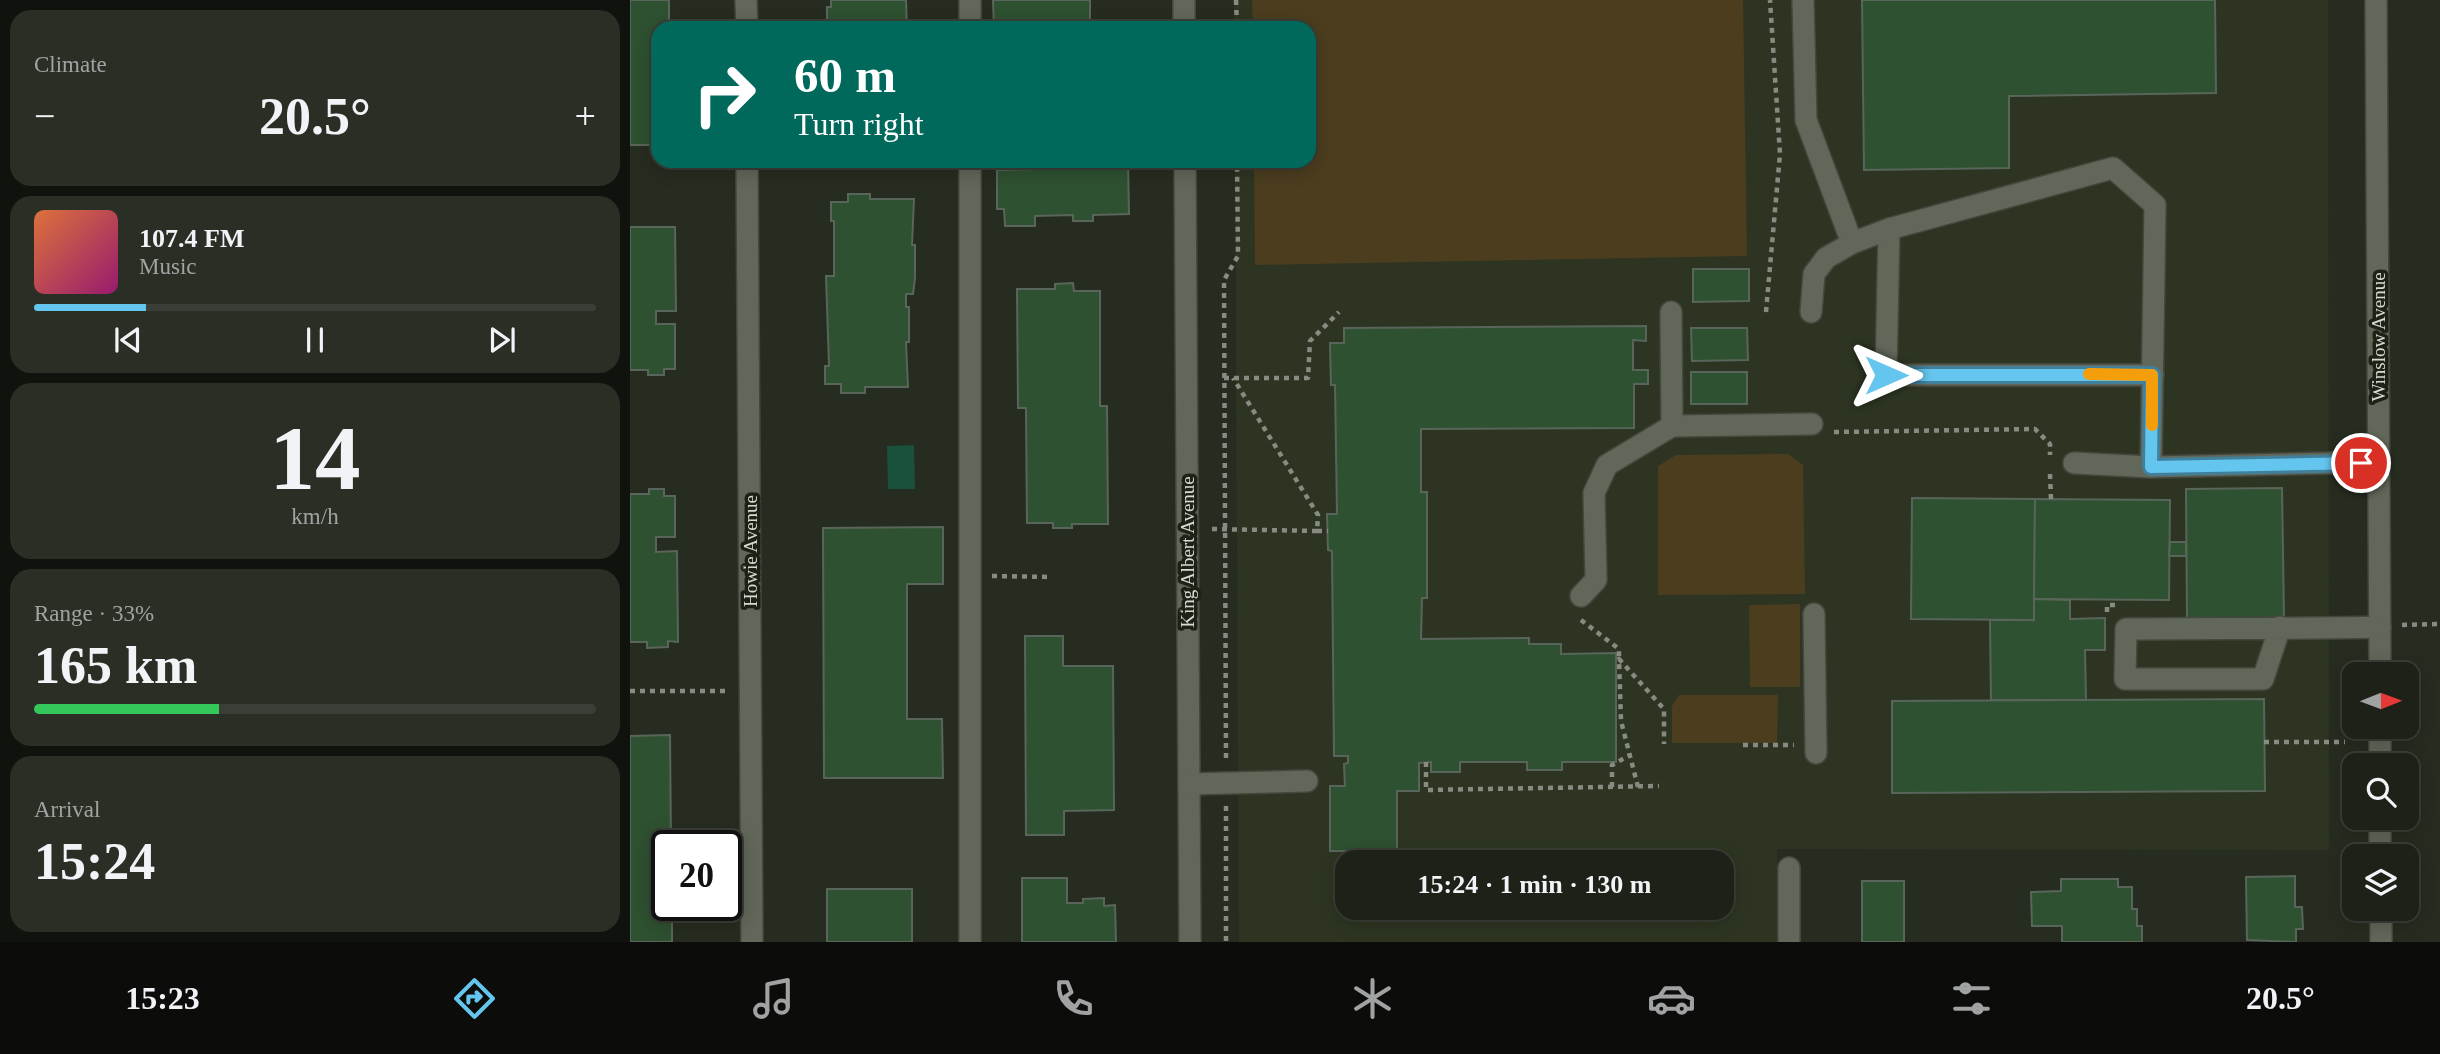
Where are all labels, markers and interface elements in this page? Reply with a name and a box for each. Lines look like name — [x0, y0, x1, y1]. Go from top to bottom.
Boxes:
text: 60 m — [794, 48, 896, 103]
icon: right — [679, 49, 770, 140]
text: Climate — [34, 52, 107, 77]
text: 20.5° — [259, 88, 371, 145]
text: − — [34, 95, 55, 137]
text: + — [575, 95, 596, 137]
text: Turn right — [794, 106, 924, 142]
text: 107.4 FM — [139, 224, 244, 253]
text: Music — [139, 254, 197, 279]
street label: Winslow Avenue — [2368, 272, 2389, 402]
icon: previous — [109, 321, 147, 359]
icon: pause — [296, 321, 334, 359]
icon: next — [483, 321, 521, 359]
position arrow — [1849, 338, 1923, 412]
text: 14 — [270, 408, 361, 509]
pin — [2331, 433, 2391, 493]
icon: arrive — [2342, 444, 2380, 482]
street label: King Albert Avenue — [1177, 476, 1198, 628]
street label: Howie Avenue — [740, 495, 761, 607]
text: km/h — [291, 504, 339, 529]
text: Range · 33% — [34, 601, 154, 626]
text: 165 km — [34, 637, 197, 694]
north arrow — [2342, 662, 2418, 738]
map controls — [2342, 662, 2419, 921]
button: search — [2342, 753, 2419, 830]
text: Arrival — [34, 797, 100, 822]
speed limit sign: 20 — [651, 830, 742, 921]
text: 15:24 — [34, 833, 155, 890]
button: layers — [2342, 844, 2419, 921]
text: 15:24 · 1 min · 130 m — [1418, 870, 1652, 899]
icon: directions — [450, 974, 499, 1023]
icon: music — [749, 974, 798, 1023]
icon: phone — [1049, 974, 1098, 1023]
icon: climate — [1348, 974, 1397, 1023]
icon: car — [1647, 974, 1696, 1023]
icon: filters — [1947, 974, 1996, 1023]
text: 15:23 — [125, 980, 200, 1016]
text: 20.5° — [2246, 980, 2315, 1016]

